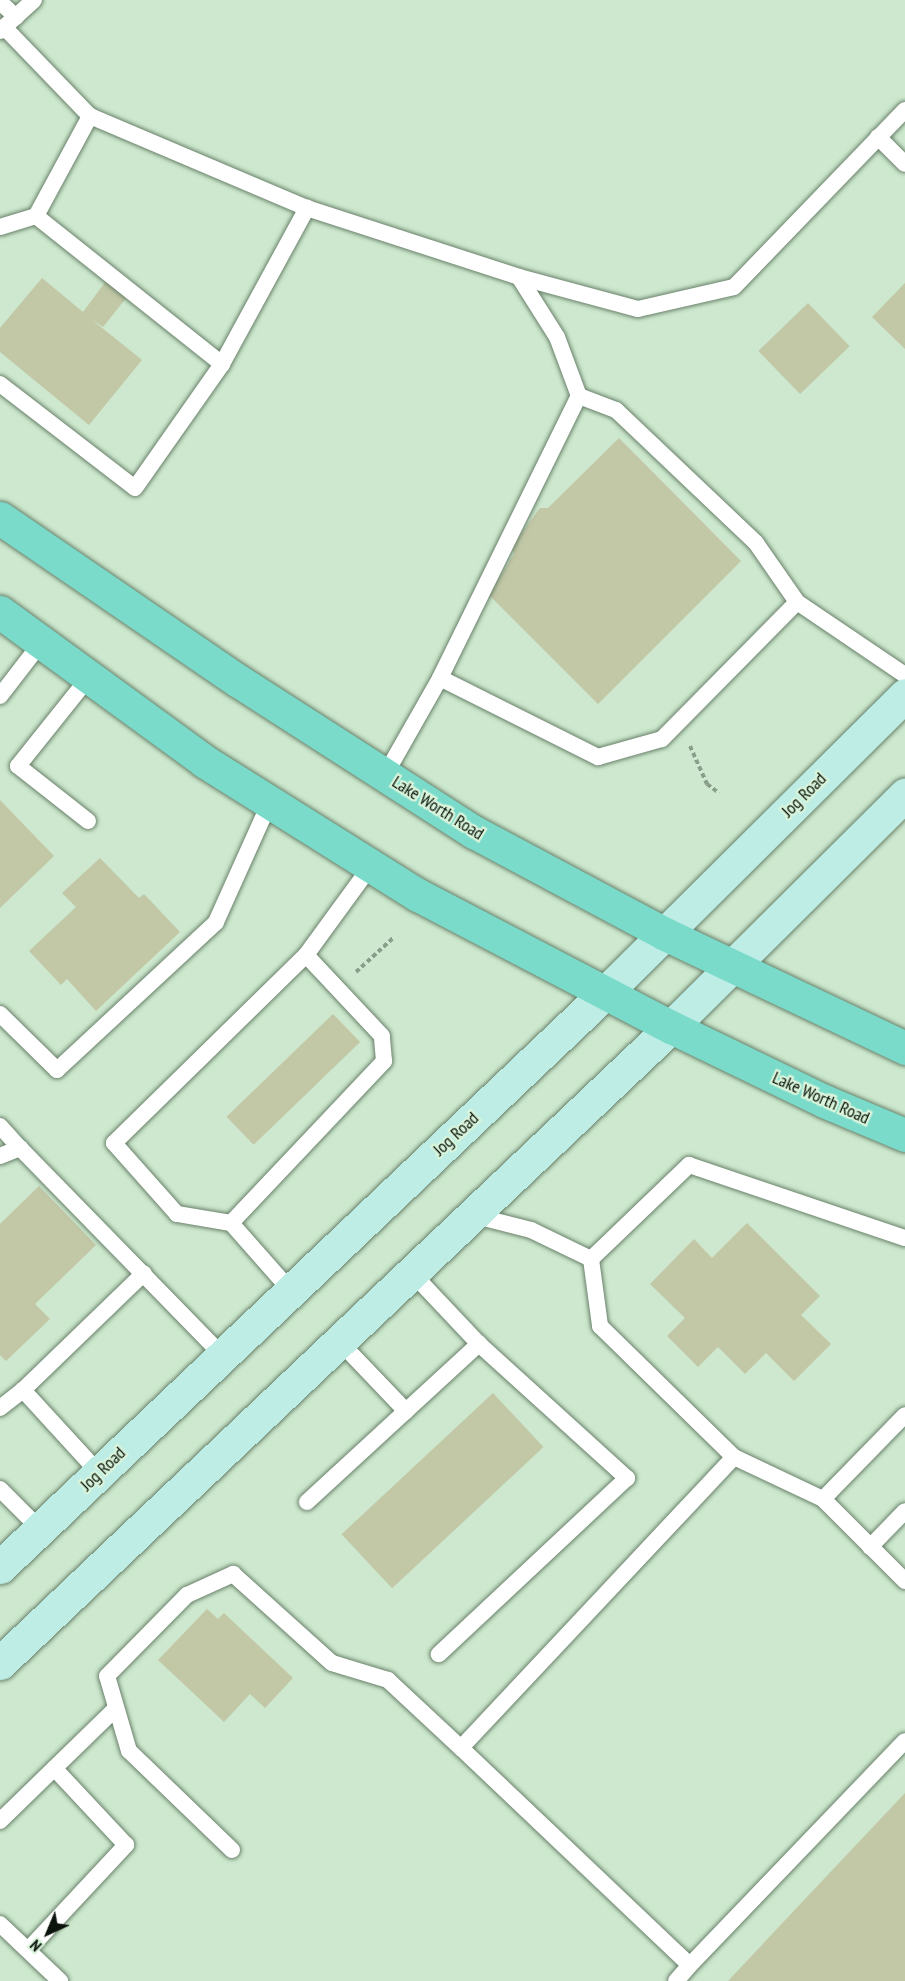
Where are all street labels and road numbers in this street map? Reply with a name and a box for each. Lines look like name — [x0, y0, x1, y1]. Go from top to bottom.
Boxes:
street label: Jog Road — [777, 768, 831, 822]
street label: Lake Worth Road — [388, 771, 488, 845]
street label: Lake Worth Road — [769, 1067, 873, 1129]
street label: Jog Road — [429, 1108, 483, 1160]
street label: Jog Road — [76, 1442, 130, 1496]

